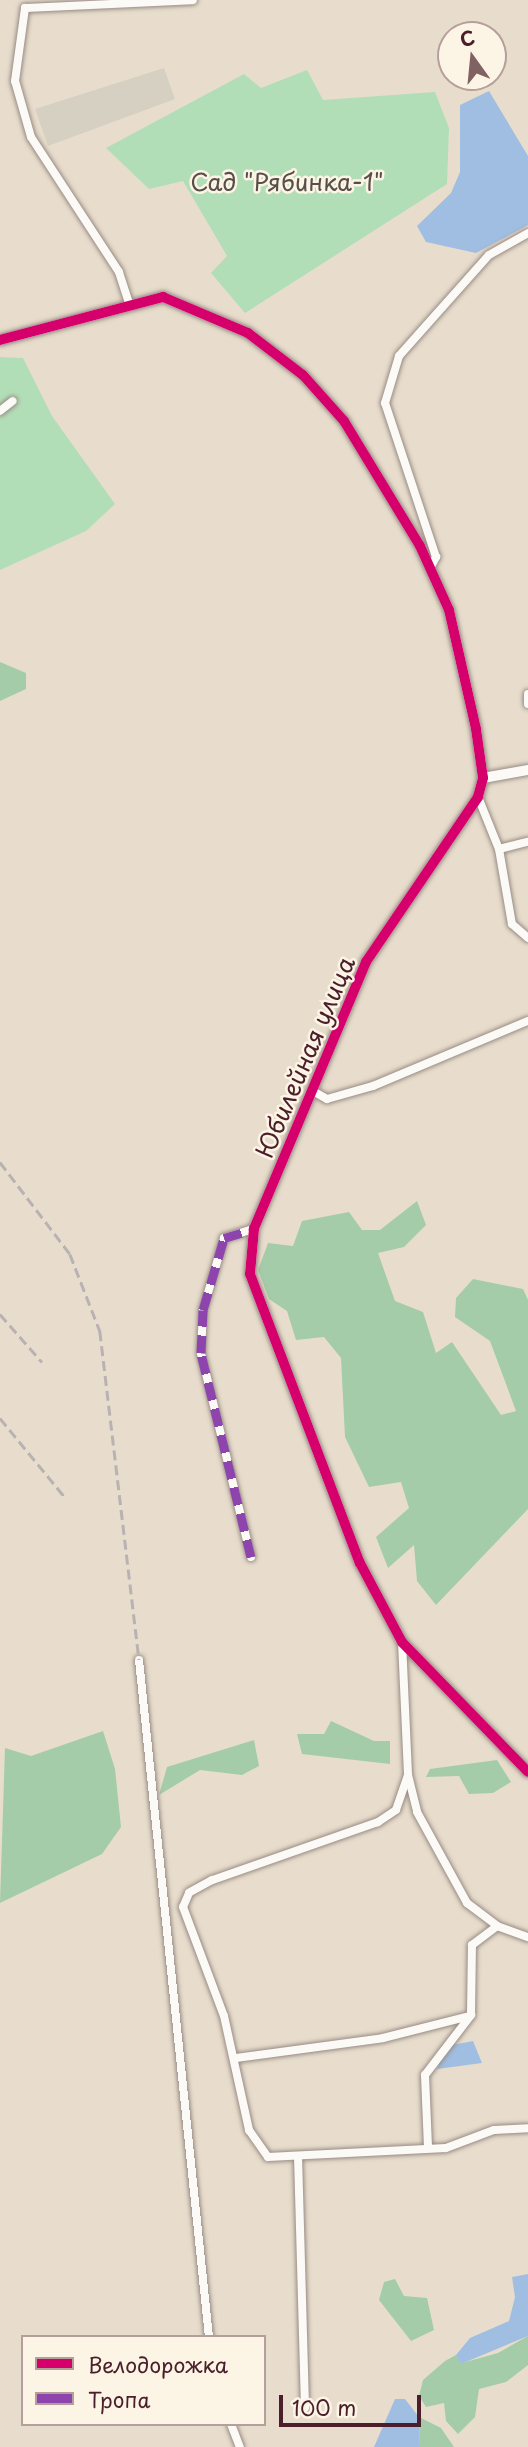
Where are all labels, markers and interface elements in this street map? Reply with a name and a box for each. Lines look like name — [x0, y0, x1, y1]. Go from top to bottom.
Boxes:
north arrow — [437, 21, 507, 91]
text: С — [457, 22, 478, 53]
park label: Сад "Рябинка-1" — [190, 168, 384, 196]
street label: Юбилейная улица — [249, 952, 361, 1162]
legend — [21, 2335, 266, 2426]
text: Велодорожка — [88, 2348, 228, 2380]
scale bar — [283, 2380, 425, 2424]
text: Тропа — [88, 2383, 150, 2415]
text: 100 m — [292, 2391, 356, 2423]

